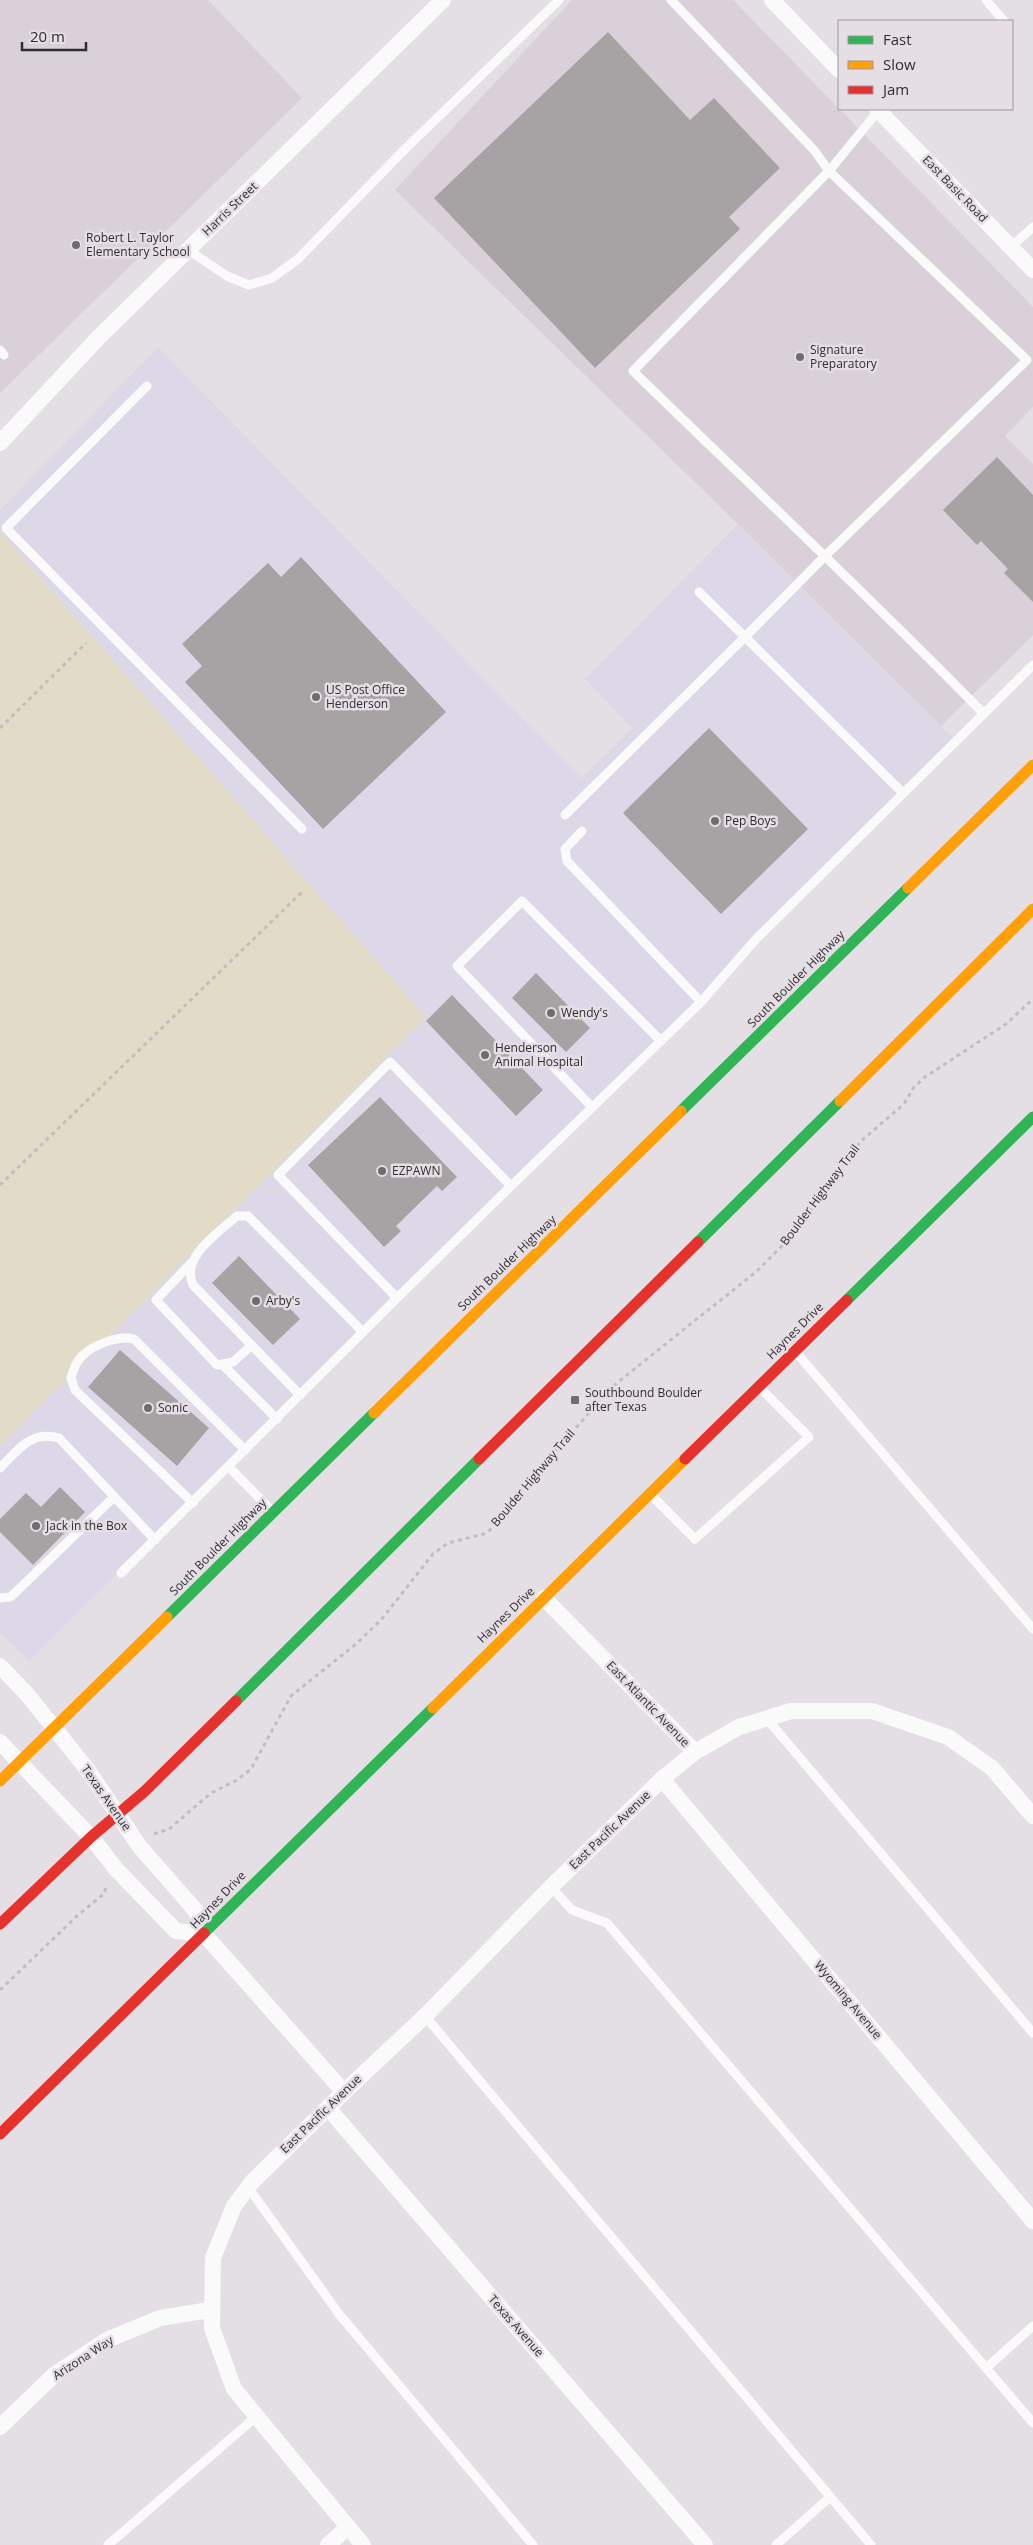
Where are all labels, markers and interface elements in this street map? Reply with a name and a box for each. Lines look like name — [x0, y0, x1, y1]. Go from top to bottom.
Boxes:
scale bar — [22, 20, 86, 52]
legend — [838, 20, 1013, 110]
text: 20 m — [30, 26, 65, 46]
text: Fast — [883, 29, 912, 49]
text: Slow — [883, 54, 916, 74]
text: Jam — [881, 79, 909, 99]
street label: East Basic Road — [919, 151, 992, 226]
street label: Harris Street — [198, 178, 261, 239]
place label: Robert L. Taylor Elementary School — [86, 229, 190, 260]
marker: Robert L. Taylor Elementary School — [70, 239, 82, 251]
place label: Signature Preparatory — [810, 341, 878, 372]
marker: Signature Preparatory — [794, 351, 806, 363]
place label: US Post Office Henderson — [326, 681, 405, 712]
marker: US Post Office Henderson — [310, 691, 322, 703]
place label: Pep Boys — [725, 812, 776, 829]
marker: Pep Boys — [709, 815, 721, 827]
street label: South Boulder Highway — [743, 926, 849, 1031]
place label: Wendy's — [561, 1004, 608, 1021]
marker: Wendy's — [545, 1007, 557, 1019]
place label: Henderson Animal Hospital — [495, 1039, 583, 1070]
marker: Henderson Animal Hospital — [479, 1049, 491, 1061]
street label: Boulder Highway Trail — [776, 1141, 863, 1249]
place label: EZPAWN — [392, 1162, 440, 1179]
marker: EZPAWN — [376, 1165, 388, 1177]
street label: South Boulder Highway — [454, 1210, 560, 1314]
place label: Arby's — [266, 1292, 300, 1309]
marker: Arby's — [250, 1295, 262, 1307]
street label: Haynes Drive — [763, 1298, 827, 1363]
place label: Southbound Boulder after Texas — [585, 1384, 702, 1415]
marker: Southbound Boulder after Texas — [569, 1394, 581, 1406]
place label: Sonic — [158, 1399, 188, 1416]
marker: Sonic — [142, 1402, 154, 1414]
street label: Boulder Highway Trail — [487, 1425, 579, 1530]
street label: South Boulder Highway — [165, 1494, 271, 1599]
place label: Jack in the Box — [45, 1517, 128, 1534]
marker: Jack in the Box — [30, 1520, 42, 1532]
street label: Haynes Drive — [473, 1583, 538, 1646]
street label: East Atlantic Avenue — [603, 1657, 694, 1751]
street label: Texas Avenue — [77, 1761, 136, 1834]
street label: East Pacific Avenue — [565, 1786, 654, 1873]
street label: Haynes Drive — [186, 1867, 250, 1932]
street label: Wyoming Avenue — [811, 1957, 886, 2043]
street label: East Pacific Avenue — [276, 2070, 365, 2157]
street label: Texas Avenue — [485, 2291, 548, 2360]
street label: Arizona Way — [49, 2331, 117, 2384]

